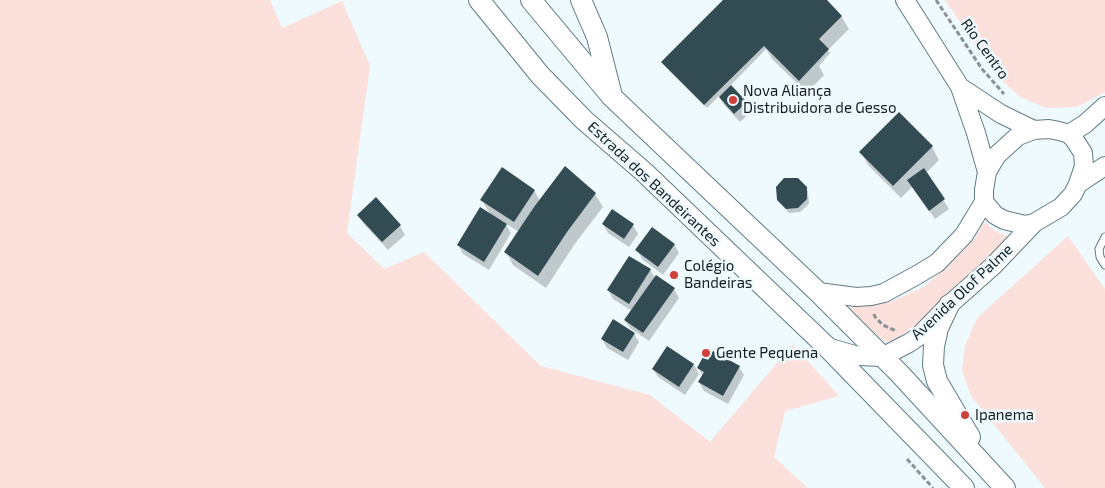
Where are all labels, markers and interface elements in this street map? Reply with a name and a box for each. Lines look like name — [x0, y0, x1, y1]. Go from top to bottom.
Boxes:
street label: Rio Centro — [957, 15, 1013, 83]
place label: Nova Aliança Distribuidora de Gesso — [743, 82, 897, 117]
marker: Nova Aliança Distribuidora de Gesso — [727, 94, 739, 106]
street label: Estrada dos Bandeirantes — [584, 118, 724, 250]
street label: Avenida Olof Palme — [907, 240, 1017, 344]
place label: Colégio Bandeiras — [684, 257, 752, 292]
marker: Colégio Bandeiras — [668, 269, 680, 281]
place label: Gente Pequena — [716, 344, 818, 362]
marker: Gente Pequena — [700, 347, 712, 359]
place label: Ipanema — [975, 406, 1034, 424]
marker: Ipanema — [959, 409, 971, 421]

